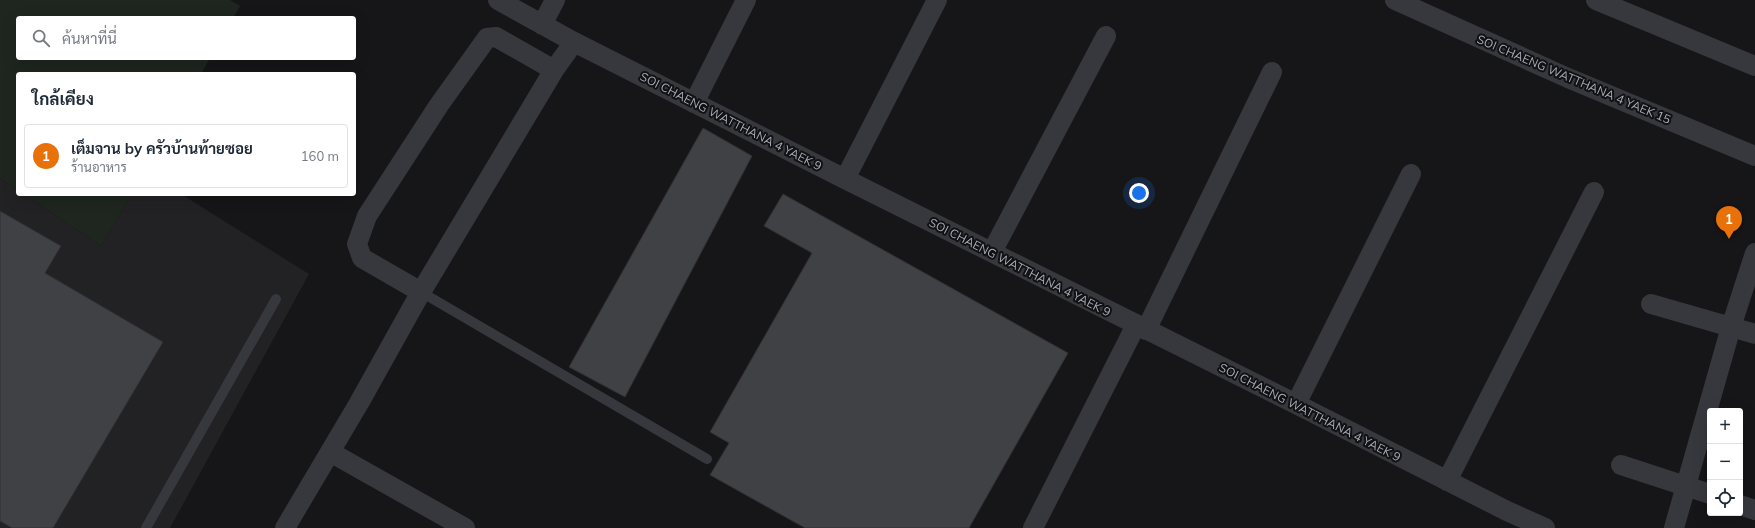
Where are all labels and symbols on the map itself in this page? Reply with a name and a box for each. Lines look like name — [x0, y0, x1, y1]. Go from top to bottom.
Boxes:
street label: SOI CHAENG WATTHANA 4 YAEK 15 — [1475, 31, 1673, 127]
street label: SOI CHAENG WATTHANA 4 YAEK 9 — [638, 68, 824, 174]
your location — [1129, 183, 1149, 203]
pin: 1 — [1716, 206, 1742, 239]
street label: SOI CHAENG WATTHANA 4 YAEK 9 — [927, 214, 1113, 320]
street label: SOI CHAENG WATTHANA 4 YAEK 9 — [1217, 359, 1403, 465]

